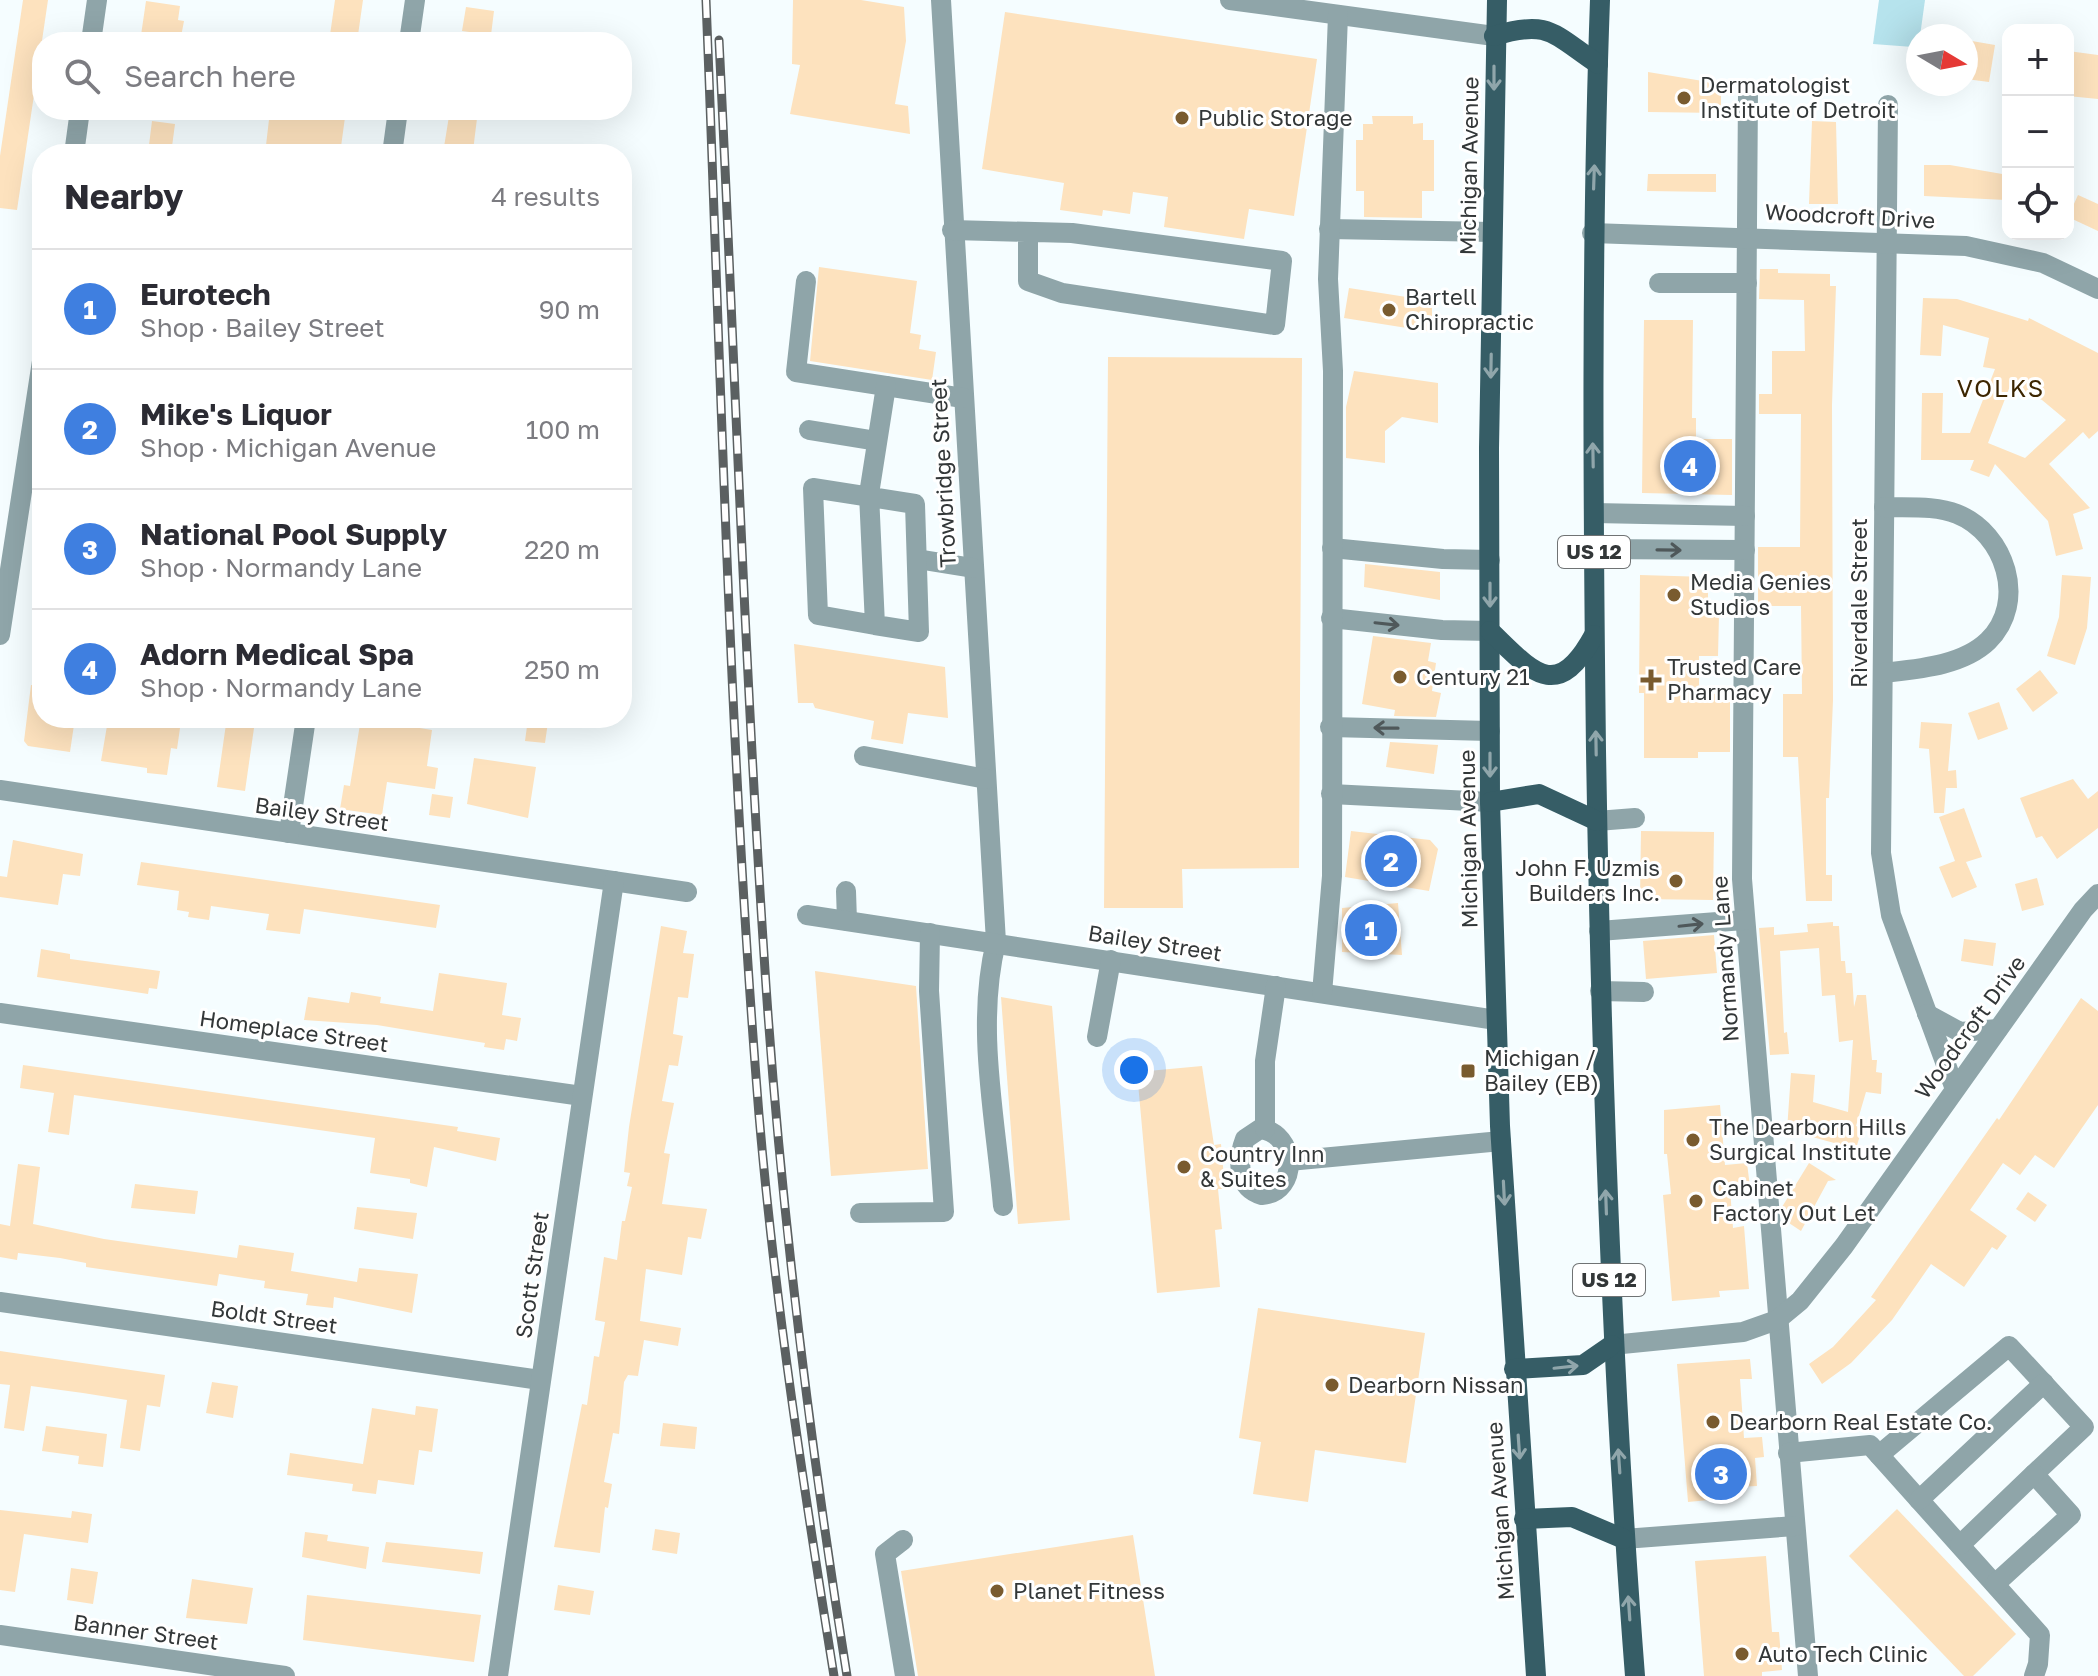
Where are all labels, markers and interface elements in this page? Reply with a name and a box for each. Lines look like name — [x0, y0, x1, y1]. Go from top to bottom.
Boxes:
north arrow — [1906, 24, 1978, 96]
map controls — [2002, 24, 2074, 240]
button: + — [2002, 24, 2074, 96]
search box — [32, 32, 632, 120]
icon: search — [60, 54, 104, 98]
text: Search here — [124, 58, 296, 94]
one-way arrow — [1487, 64, 1502, 91]
place label: Dermatologist Institute of Detroit — [1700, 71, 1896, 123]
street label: Michigan Avenue — [1453, 76, 1484, 256]
marker: Dermatologist Institute of Detroit — [1675, 89, 1693, 107]
button: − — [2002, 96, 2074, 168]
place label: Public Storage — [1198, 104, 1352, 131]
marker: Public Storage — [1173, 109, 1191, 127]
one-way arrow — [1586, 164, 1601, 191]
button: locate — [2002, 168, 2074, 240]
text: Nearby — [64, 176, 184, 216]
text: 4 results — [491, 181, 600, 212]
street label: Woodcroft Drive — [1764, 198, 1936, 233]
text: Eurotech — [140, 276, 271, 312]
place label: Bartell Chiropractic — [1405, 283, 1534, 335]
text: 1 — [83, 294, 97, 325]
text: 90 m — [539, 294, 600, 325]
marker: Bartell Chiropractic — [1380, 301, 1398, 319]
text: Shop · Bailey Street — [140, 312, 385, 343]
one-way arrow — [1483, 352, 1498, 379]
district label: VOLKS — [1957, 373, 2045, 402]
street label: Trowbridge Street — [924, 378, 961, 568]
text: Mike's Liquor — [140, 396, 332, 432]
text: 2 — [82, 414, 98, 445]
text: 100 m — [526, 414, 600, 445]
text: Shop · Michigan Avenue — [140, 432, 436, 463]
pin: 4 — [1664, 436, 1716, 496]
one-way arrow — [1585, 442, 1601, 469]
text: National Pool Supply — [140, 516, 447, 552]
street label: Riverdale Street — [1845, 518, 1872, 688]
text: 3 — [82, 534, 98, 565]
text: 220 m — [524, 534, 600, 565]
road number: US 12 — [1558, 536, 1630, 568]
one-way arrow — [1655, 542, 1682, 557]
text: Shop · Normandy Lane — [140, 552, 422, 583]
place label: Media Genies Studios — [1690, 568, 1831, 620]
one-way arrow — [1482, 581, 1498, 608]
marker: Media Genies Studios — [1665, 586, 1683, 604]
one-way arrow — [1373, 616, 1400, 631]
text: Adorn Medical Spa — [140, 636, 414, 672]
place label: Trusted Care Pharmacy — [1667, 653, 1801, 705]
text: 4 — [82, 654, 98, 685]
text: 250 m — [524, 654, 600, 685]
place label: Century 21 — [1416, 663, 1530, 690]
marker: Century 21 — [1391, 668, 1409, 686]
marker: Trusted Care Pharmacy — [1642, 671, 1660, 689]
text: Shop · Normandy Lane — [140, 672, 422, 703]
one-way arrow — [1373, 721, 1400, 736]
one-way arrow — [1588, 730, 1604, 757]
street label: Michigan Avenue — [1452, 749, 1483, 929]
one-way arrow — [1482, 751, 1498, 778]
street label: Bailey Street — [253, 791, 391, 836]
pin: 2 — [1365, 831, 1417, 891]
place label: John F. Uzmis Builders Inc. — [1515, 854, 1660, 906]
marker: John F. Uzmis Builders Inc. — [1667, 872, 1685, 890]
street label: Normandy Lane — [1705, 875, 1744, 1043]
pin: 1 — [1345, 900, 1397, 960]
one-way arrow — [1677, 918, 1704, 933]
street label: Bailey Street — [1086, 919, 1224, 966]
street label: Woodcroft Drive — [1909, 950, 2031, 1104]
street label: Homeplace Street — [198, 1004, 390, 1057]
place label: Michigan / Bailey (EB) — [1484, 1044, 1599, 1096]
your location — [1114, 1050, 1154, 1090]
marker: Michigan / Bailey (EB) — [1459, 1062, 1477, 1080]
place label: The Dearborn Hills Surgical Institute — [1709, 1113, 1906, 1165]
marker: The Dearborn Hills Surgical Institute — [1684, 1131, 1702, 1149]
place label: Country Inn & Suites — [1200, 1140, 1325, 1192]
marker: Country Inn & Suites — [1175, 1158, 1193, 1176]
place label: Cabinet Factory Out Let — [1712, 1174, 1876, 1226]
one-way arrow — [1497, 1179, 1512, 1206]
one-way arrow — [1598, 1189, 1613, 1216]
marker: Cabinet Factory Out Let — [1687, 1192, 1705, 1210]
street label: Scott Street — [509, 1210, 554, 1340]
road number: US 12 — [1573, 1264, 1645, 1296]
street label: Boldt Street — [209, 1294, 339, 1339]
one-way arrow — [1552, 1359, 1579, 1374]
place label: Dearborn Nissan — [1348, 1371, 1523, 1398]
marker: Dearborn Nissan — [1323, 1376, 1341, 1394]
place label: Dearborn Real Estate Co. — [1729, 1408, 1992, 1435]
marker: Dearborn Real Estate Co. — [1704, 1413, 1722, 1431]
street label: Michigan Avenue — [1480, 1421, 1519, 1601]
one-way arrow — [1512, 1433, 1527, 1460]
pin: 3 — [1695, 1444, 1747, 1504]
one-way arrow — [1611, 1448, 1626, 1475]
place label: Planet Fitness — [1013, 1577, 1165, 1604]
marker: Planet Fitness — [988, 1582, 1006, 1600]
one-way arrow — [1621, 1595, 1636, 1622]
street label: Banner Street — [72, 1608, 220, 1655]
place label: Auto Tech Clinic — [1758, 1640, 1928, 1667]
marker: Auto Tech Clinic — [1733, 1645, 1751, 1663]

